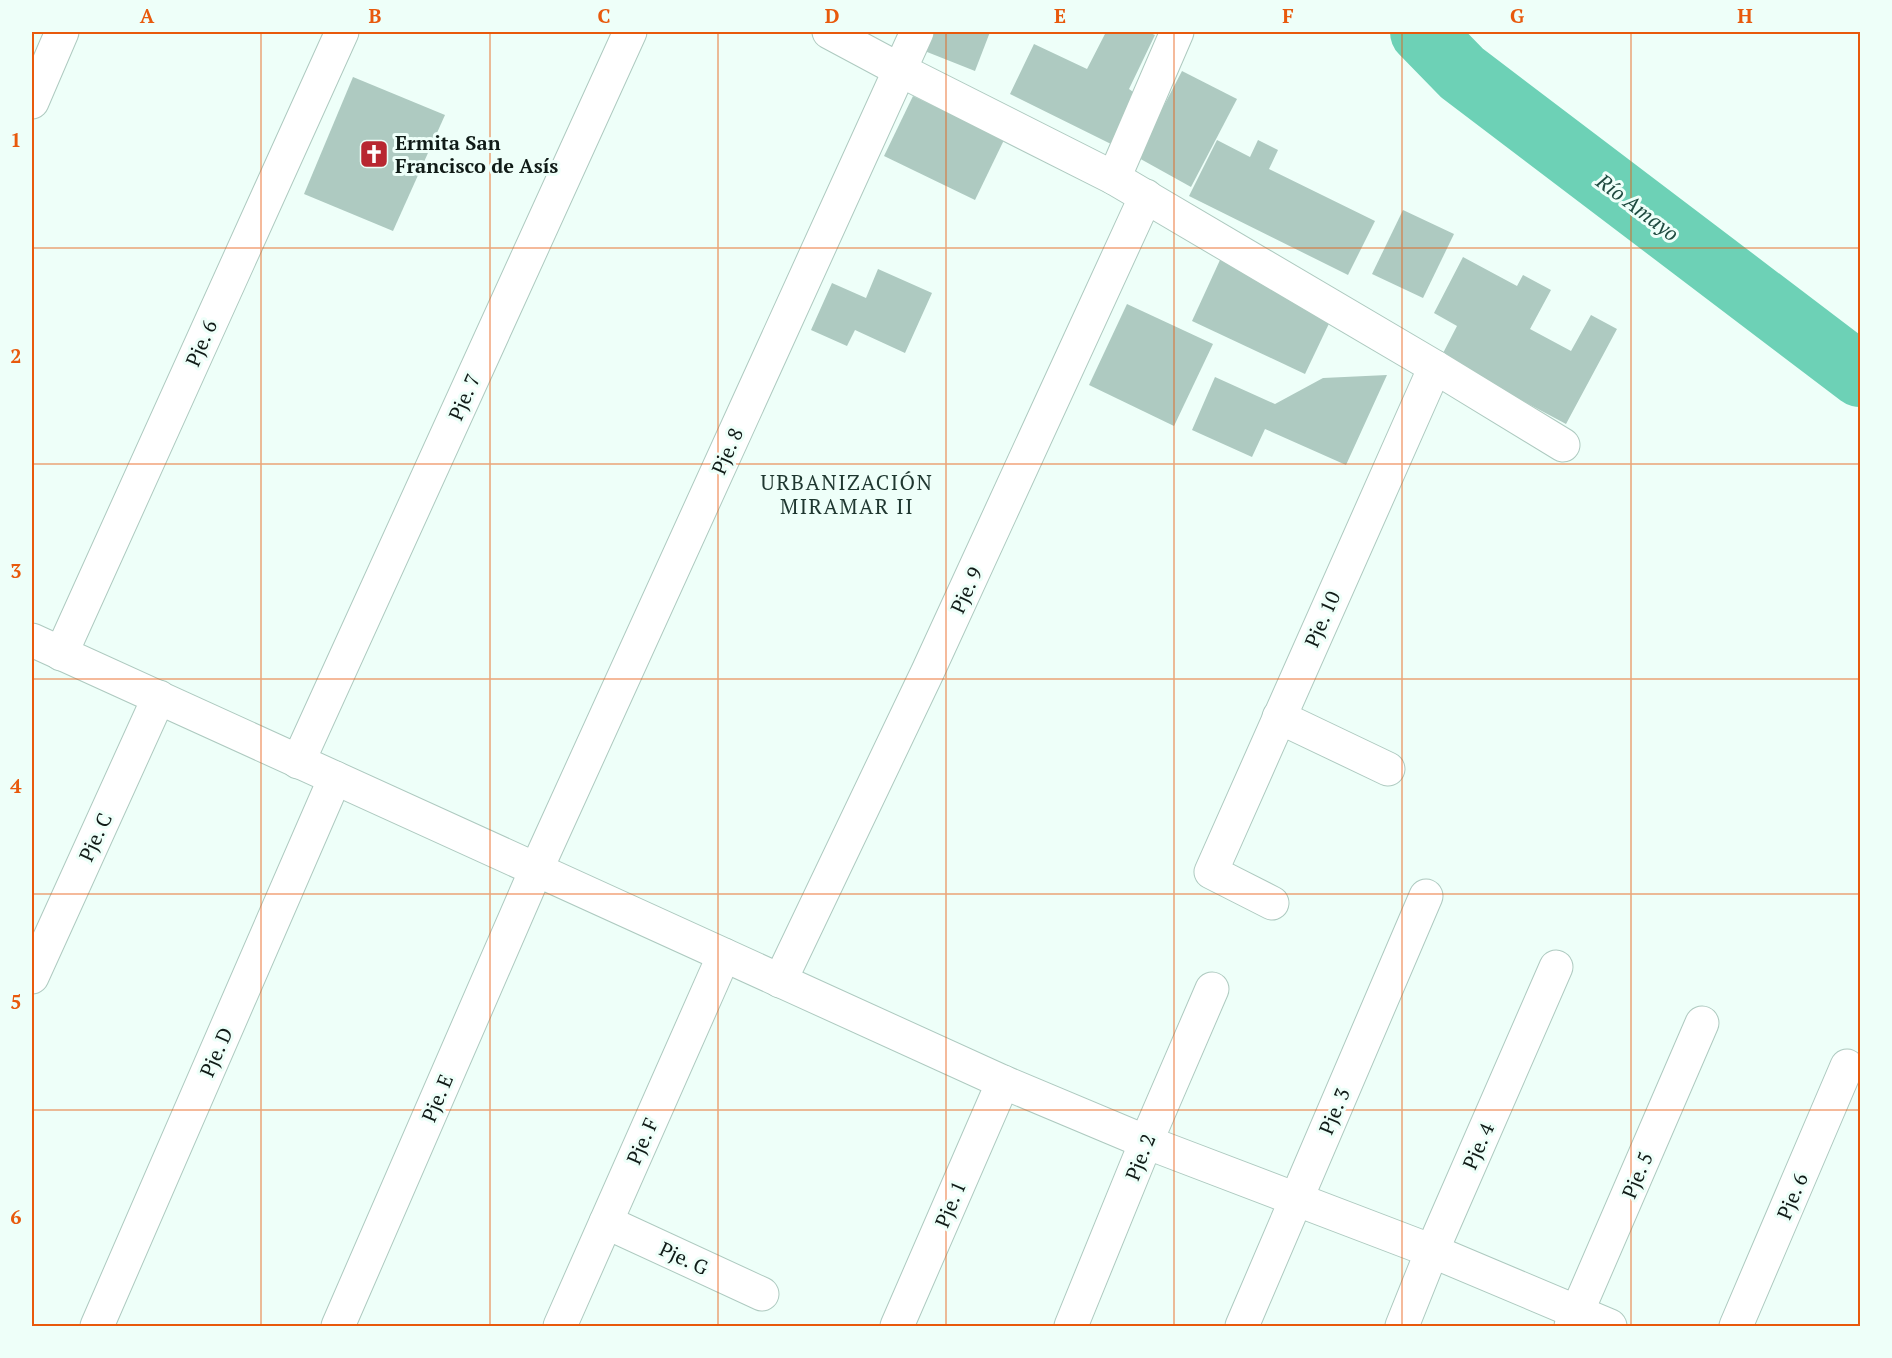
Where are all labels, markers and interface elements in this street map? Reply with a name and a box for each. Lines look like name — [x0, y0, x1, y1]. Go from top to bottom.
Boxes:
text: A — [140, 2, 155, 29]
text: B — [369, 2, 382, 29]
text: C — [597, 2, 611, 29]
text: D — [825, 2, 839, 29]
text: E — [1054, 2, 1066, 29]
text: F — [1282, 2, 1294, 29]
text: G — [1510, 2, 1524, 29]
text: H — [1737, 2, 1753, 29]
text: 1 — [10, 126, 22, 153]
place label: Ermita San Francisco de Asís — [395, 129, 558, 179]
church icon: Ermita San Francisco de Asís — [358, 138, 390, 170]
water label: Río Amayo — [1590, 166, 1685, 247]
street label: Pje. 6 — [179, 315, 223, 370]
text: 2 — [10, 342, 22, 369]
street label: Pje. 7 — [442, 370, 486, 424]
street label: Pje. 8 — [705, 424, 749, 478]
district label: URBANIZACIÓN MIRAMAR II — [761, 468, 933, 520]
text: 3 — [10, 557, 22, 584]
street label: Pje. 9 — [944, 563, 988, 617]
street label: Pje. 10 — [1298, 587, 1346, 651]
text: 4 — [10, 772, 22, 799]
street label: Pje. C — [72, 809, 118, 865]
text: 5 — [10, 988, 22, 1015]
street label: Pje. D — [193, 1023, 239, 1081]
street label: Pje. E — [415, 1070, 459, 1126]
street label: Pje. 3 — [1312, 1084, 1356, 1138]
street label: Pje. F — [620, 1113, 664, 1169]
street label: Pje. 4 — [1456, 1118, 1500, 1173]
street label: Pje. 2 — [1118, 1130, 1162, 1184]
street label: Pje. 5 — [1615, 1148, 1659, 1202]
street label: Pje. 6 — [1770, 1168, 1814, 1223]
street label: Pje. 1 — [928, 1177, 972, 1231]
text: 6 — [10, 1203, 22, 1230]
street label: Pje. G — [655, 1235, 713, 1281]

